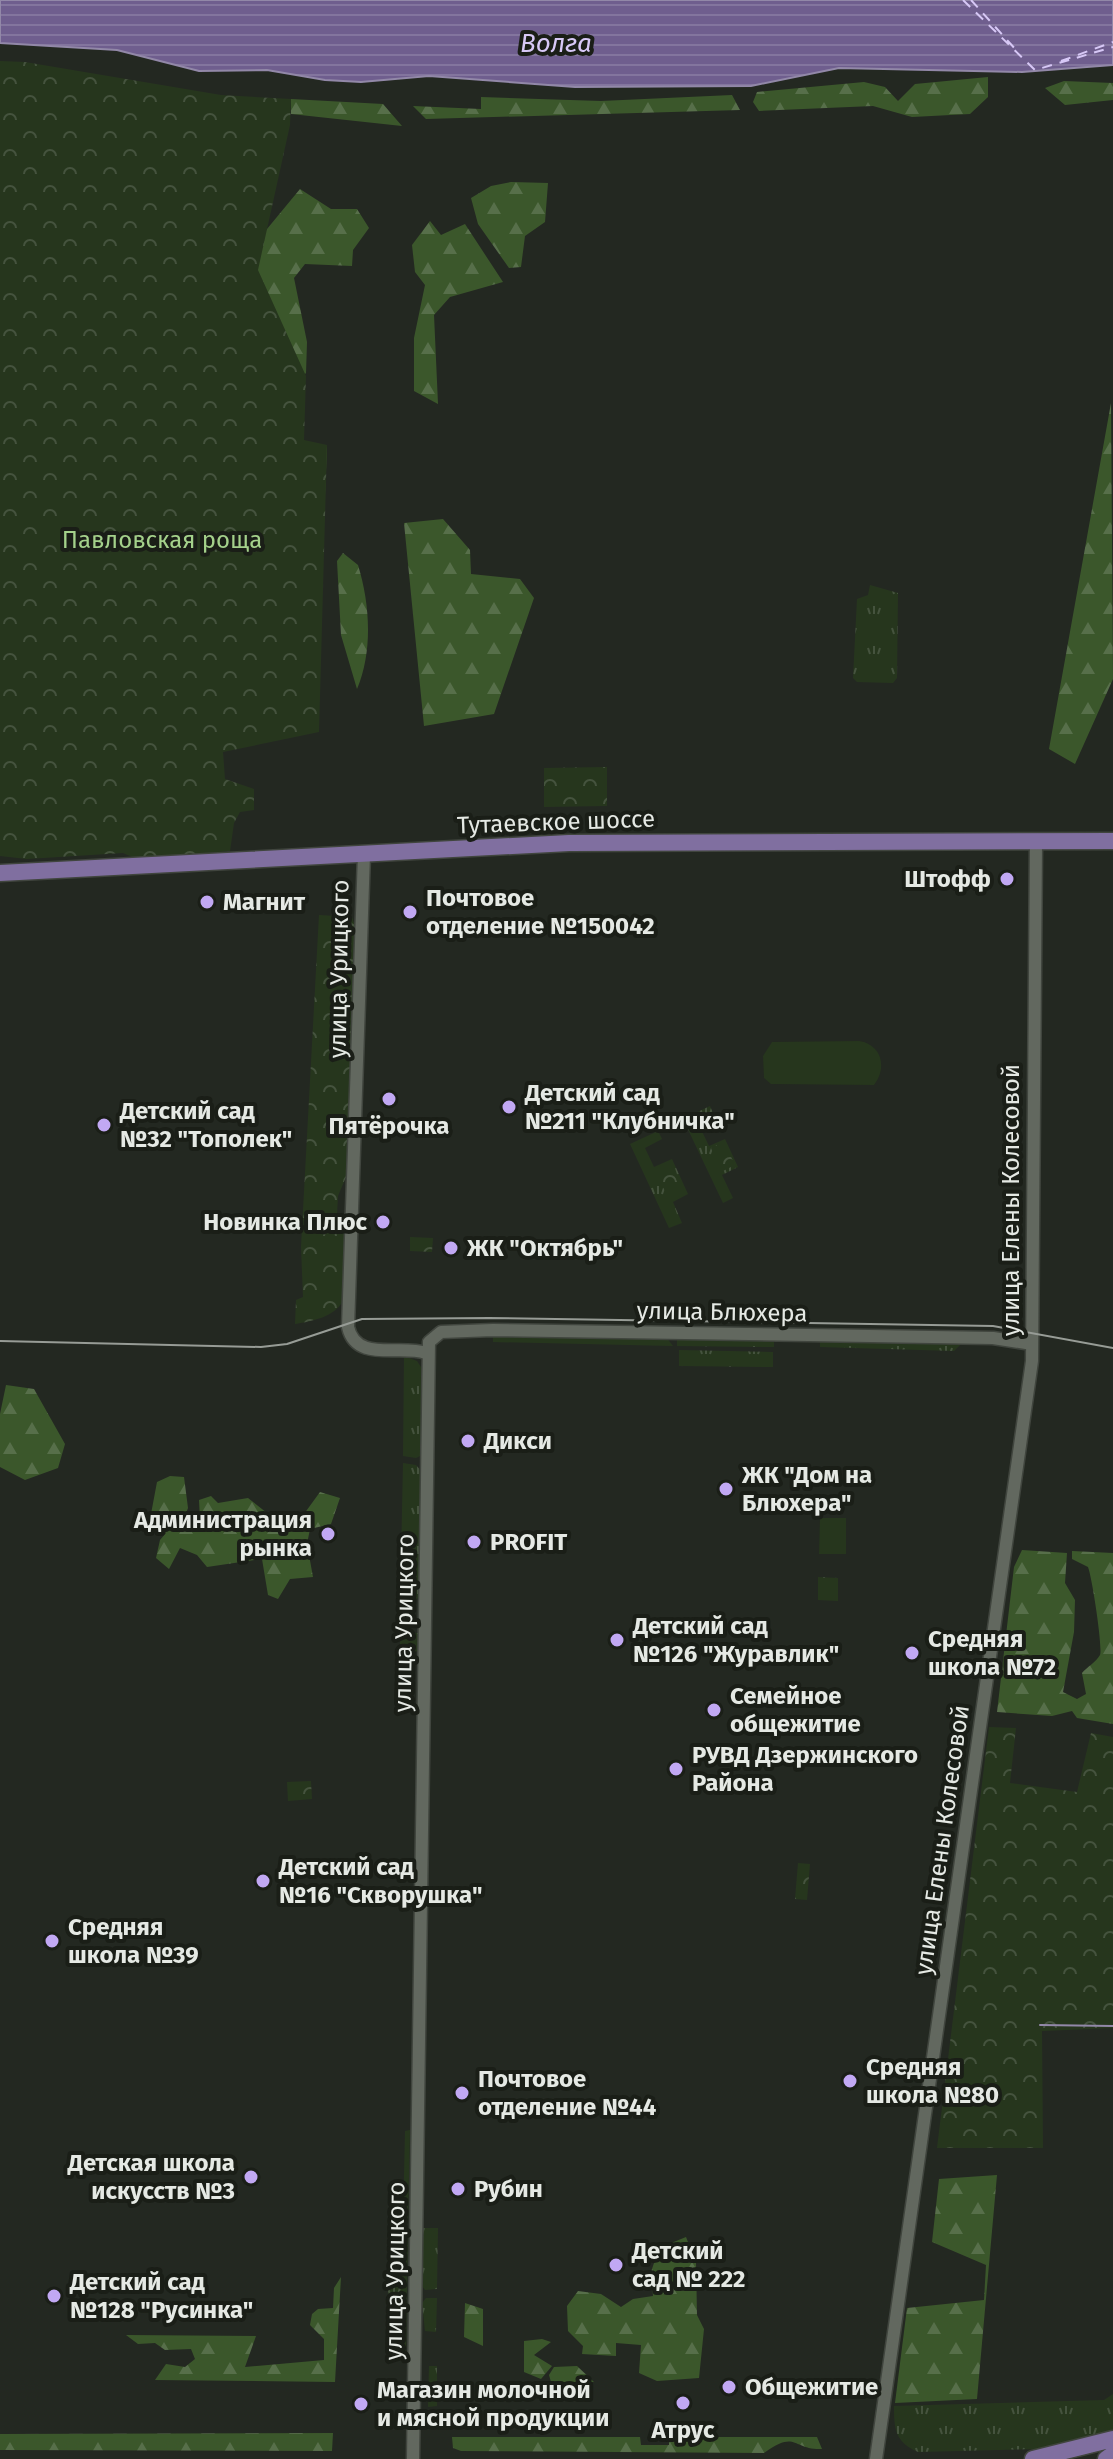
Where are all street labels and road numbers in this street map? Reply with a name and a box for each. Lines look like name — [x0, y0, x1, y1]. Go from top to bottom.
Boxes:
street label: Тутаевское шоссе — [457, 805, 655, 839]
street label: улица Урицкого — [323, 879, 355, 1059]
street label: улица Елены Колесовой — [997, 1064, 1025, 1336]
street label: улица Блюхера — [636, 1297, 808, 1327]
street label: улица Урицкого — [388, 1533, 420, 1713]
street label: улица Елены Колесовой — [909, 1703, 975, 1977]
street label: улица Урицкого — [379, 2181, 411, 2361]

